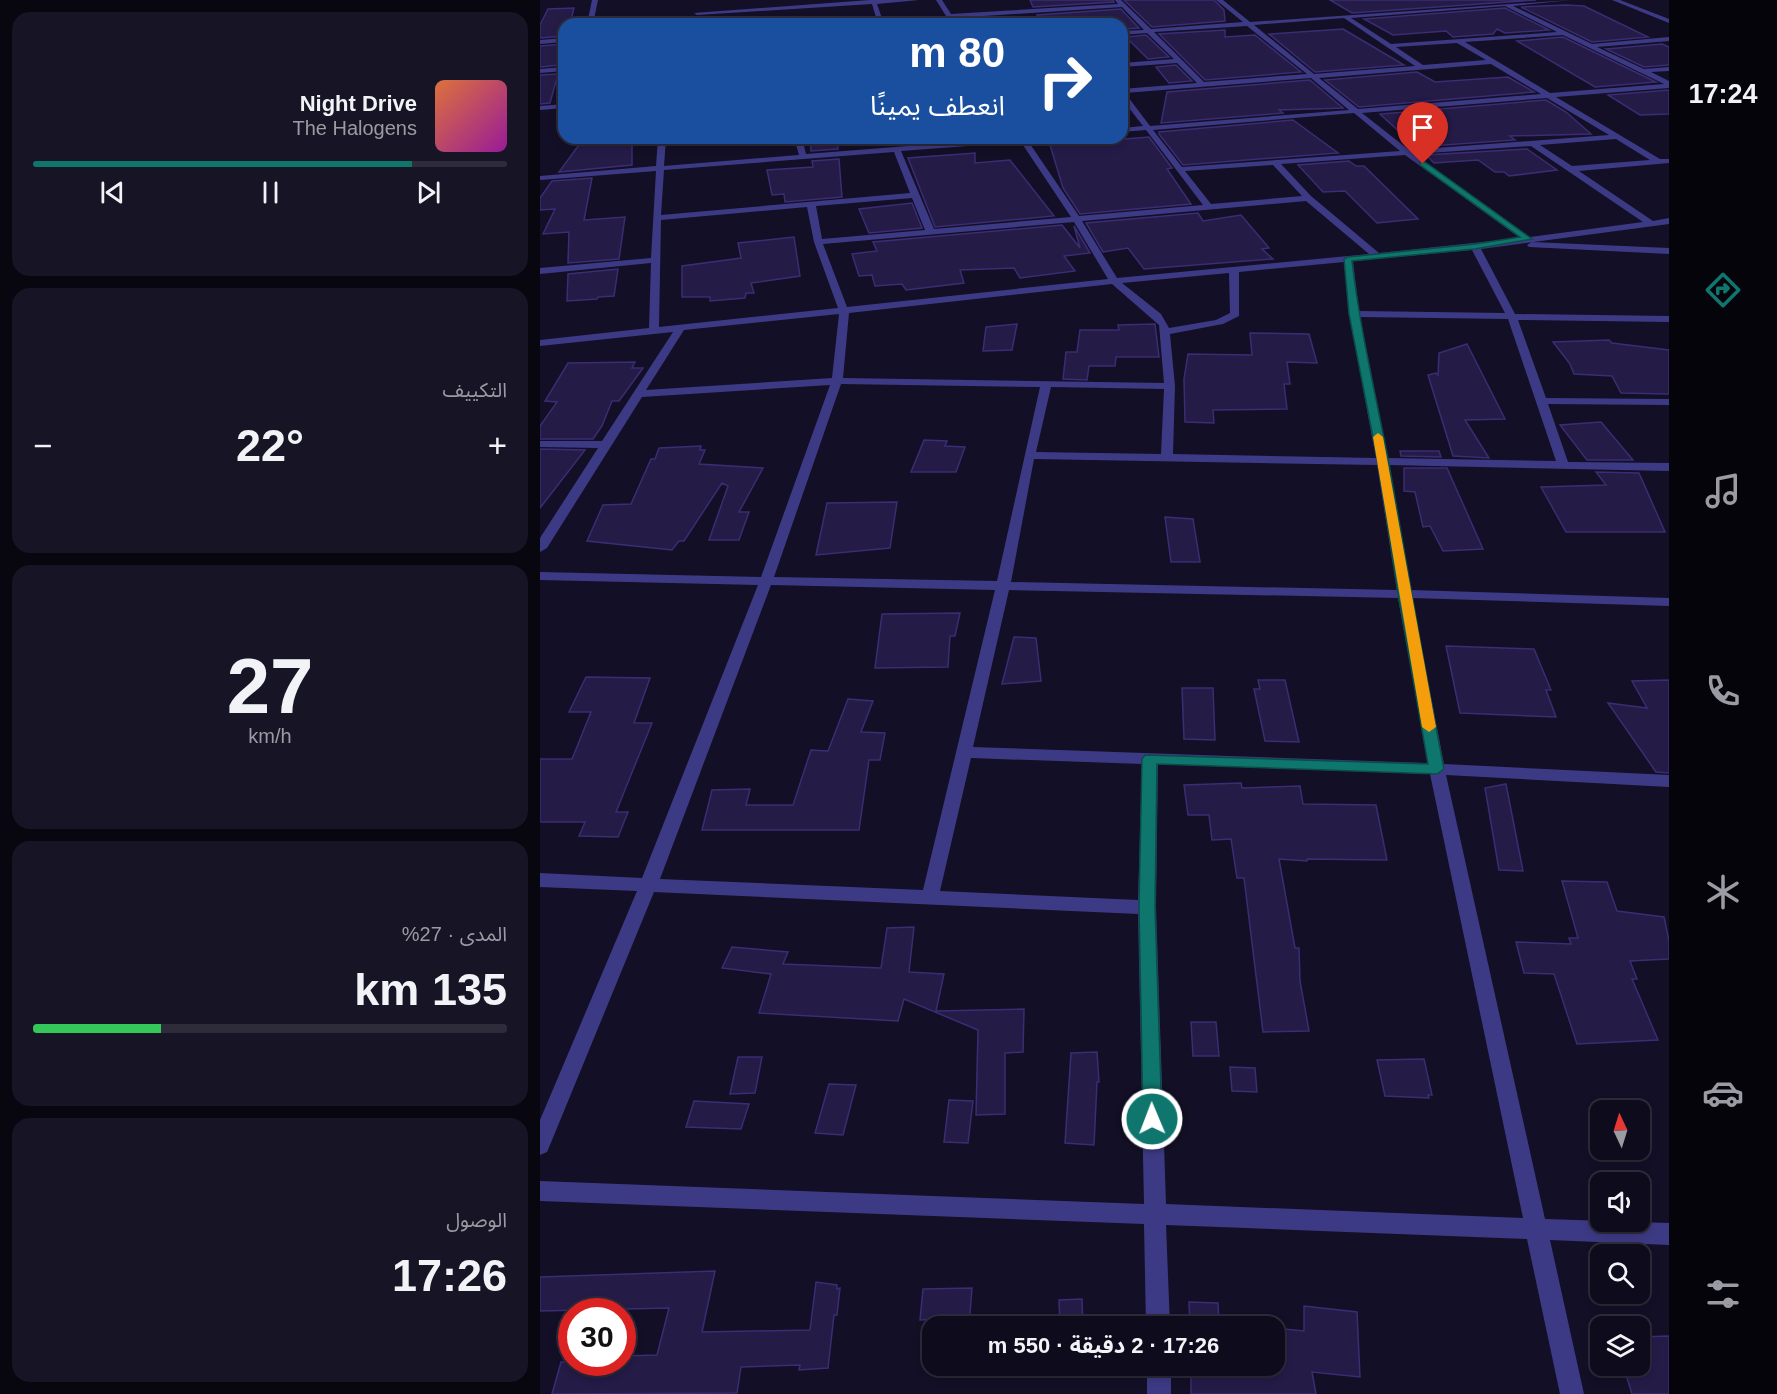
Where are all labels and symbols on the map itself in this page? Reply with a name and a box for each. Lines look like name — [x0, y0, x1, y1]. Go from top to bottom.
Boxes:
pin — [1397, 102, 1448, 164]
position arrow — [1120, 1087, 1184, 1151]
north arrow — [1590, 1100, 1650, 1160]
speed limit sign: 30 — [558, 1298, 636, 1376]

